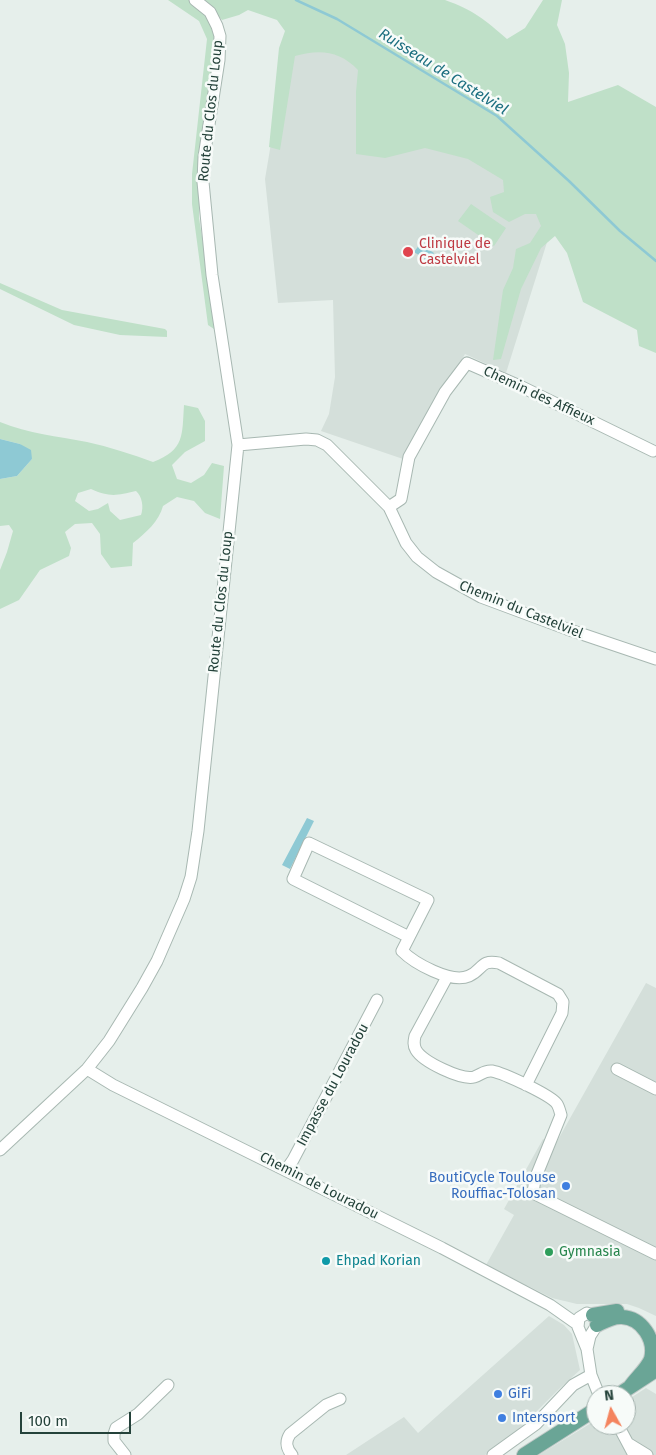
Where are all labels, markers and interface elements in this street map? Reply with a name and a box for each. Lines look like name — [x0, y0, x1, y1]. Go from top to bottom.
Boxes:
water label: Ruisseau de Castelviel — [375, 25, 511, 119]
street label: Route du Clos du Loup — [195, 39, 227, 183]
place label: Clinique de Castelviel — [419, 236, 491, 268]
marker: Clinique de Castelviel — [401, 245, 415, 259]
street label: Chemin des Affieux — [481, 363, 597, 429]
street label: Route du Clos du Loup — [205, 530, 237, 674]
street label: Chemin du Castelviel — [457, 577, 585, 643]
street label: Impasse du Louradou — [294, 1021, 372, 1149]
street label: Chemin de Louradou — [257, 1149, 381, 1223]
place label: BoutiCycle Toulouse Rouffiac-Tolosan — [429, 1170, 556, 1202]
marker: BoutiCycle Toulouse Rouffiac-Tolosan — [560, 1180, 572, 1192]
place label: Gymnasia — [559, 1244, 621, 1260]
marker: Gymnasia — [543, 1246, 555, 1258]
place label: Ehpad Korian — [336, 1253, 421, 1269]
marker: Ehpad Korian — [320, 1255, 332, 1267]
north arrow — [586, 1385, 636, 1435]
place label: GiFi — [508, 1386, 531, 1402]
text: N — [604, 1387, 615, 1405]
marker: GiFi — [492, 1388, 504, 1400]
scale bar — [22, 1402, 134, 1434]
place label: Intersport — [512, 1410, 575, 1426]
text: 100 m — [28, 1412, 68, 1430]
marker: Intersport — [496, 1412, 508, 1424]

